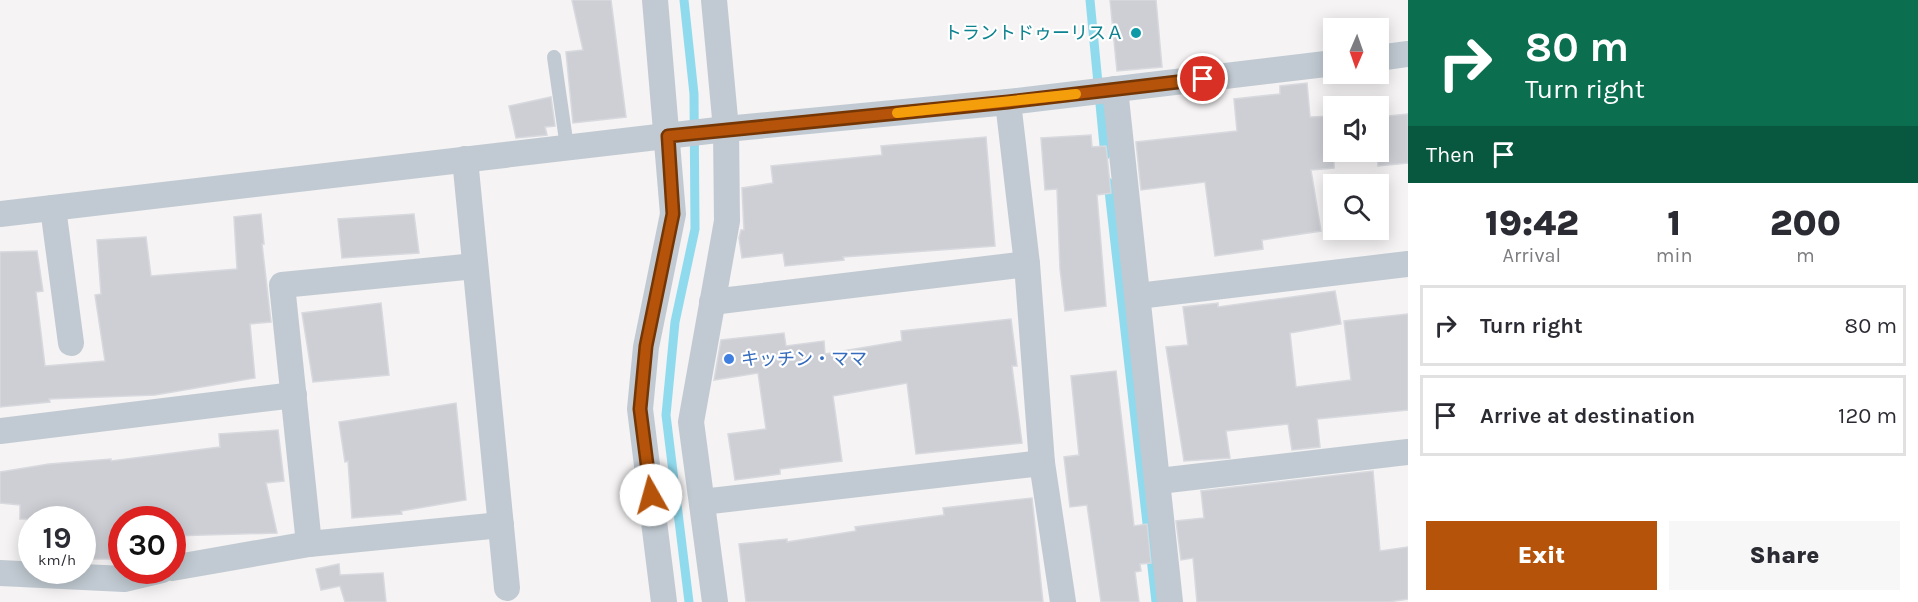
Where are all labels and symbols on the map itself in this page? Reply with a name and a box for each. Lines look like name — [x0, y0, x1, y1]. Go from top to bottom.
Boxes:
north arrow — [1323, 18, 1389, 84]
place label: トラントドゥーリスＡ — [944, 22, 1124, 44]
marker: トラントドゥーリスＡ — [1129, 26, 1143, 40]
pin — [1177, 53, 1228, 104]
place label: キッチン・ママ — [741, 348, 867, 370]
marker: キッチン・ママ — [722, 352, 736, 366]
position arrow — [619, 463, 683, 527]
speed limit sign: 30 — [108, 506, 186, 584]

